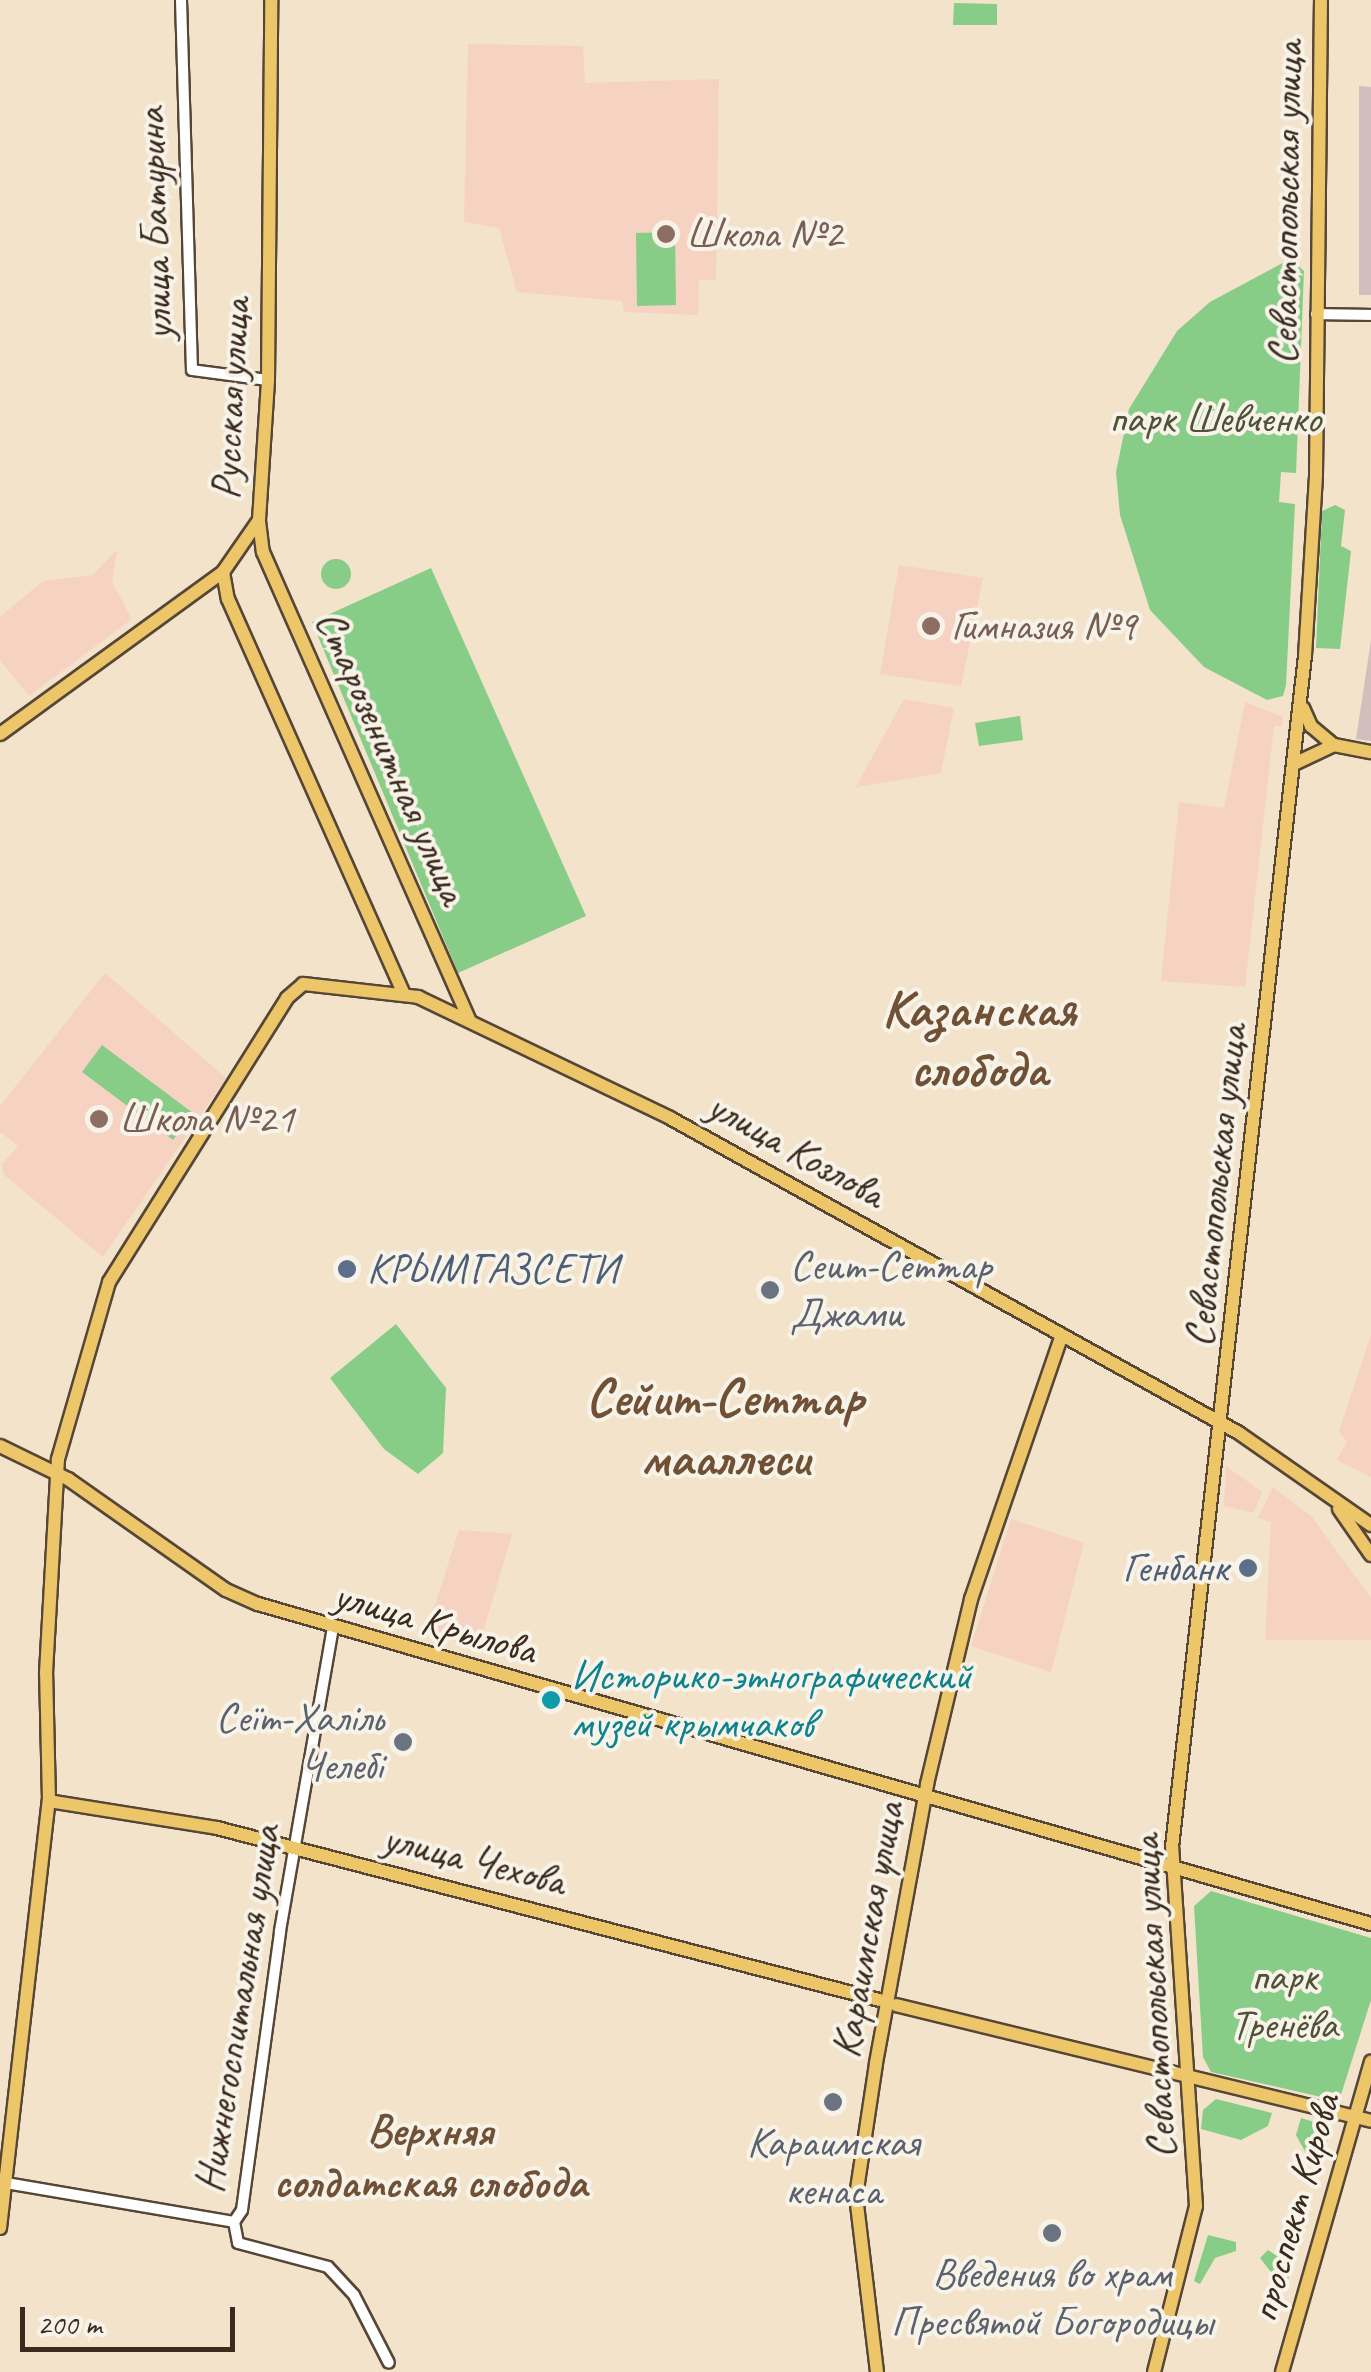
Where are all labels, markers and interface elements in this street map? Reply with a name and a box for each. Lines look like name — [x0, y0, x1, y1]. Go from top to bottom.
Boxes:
street label: Севастопольская улица — [1258, 41, 1314, 365]
street label: улица Батурина — [126, 107, 184, 341]
place label: Школа №2 — [686, 209, 842, 259]
marker: Школа №2 — [655, 223, 677, 245]
street label: Русская улица — [201, 297, 261, 501]
park label: парк Шевченко — [1109, 394, 1321, 444]
place label: Гимназия №9 — [951, 601, 1136, 651]
street label: Старозенитная улица — [304, 603, 478, 911]
marker: Гимназия №9 — [920, 615, 942, 637]
district label: Казанская слобода — [882, 979, 1076, 1101]
street label: Севастопольская улица — [1174, 1023, 1258, 1349]
street label: улица Козлова — [700, 1081, 892, 1219]
place label: Школа №21 — [119, 1094, 294, 1144]
marker: Школа №21 — [88, 1108, 110, 1130]
place label: Сеит-Сеттар Джами — [790, 1241, 991, 1340]
place label: КРЫМГАЗСЕТИ — [367, 1244, 617, 1294]
marker: КРЫМГАЗСЕТИ — [336, 1258, 358, 1280]
marker: Сеит-Сеттар Джами — [759, 1279, 781, 1301]
district label: Сейит-Сеттар мааллеси — [586, 1368, 864, 1490]
place label: Генбанк — [1123, 1543, 1228, 1593]
marker: Генбанк — [1237, 1557, 1259, 1579]
street label: улица Крылова — [329, 1570, 541, 1676]
place label: Историко-этнографический музей крымчаков — [571, 1651, 971, 1750]
marker: Историко-этнографический музей крымчаков — [540, 1689, 562, 1711]
place label: Сеїт-Халіль Челебі — [216, 1693, 383, 1792]
marker: Сеїт-Халіль Челебі — [392, 1731, 414, 1753]
street label: Караимская улица — [820, 1796, 916, 2064]
street label: улица Чехова — [378, 1813, 570, 1907]
street label: Нижнегоспитальная улица — [184, 1821, 292, 2197]
street label: Севастопольская улица — [1120, 1834, 1188, 2160]
park label: парк Тренёва — [1231, 1952, 1337, 2050]
street label: проспект Кирова — [1238, 2088, 1352, 2328]
marker: Караимская кенаса — [822, 2091, 844, 2113]
district label: Верхняя солдатская слобода — [275, 2104, 585, 2210]
place label: Караимская кенаса — [747, 2118, 919, 2216]
marker: Введения во храм Пресвятой Богородицы — [1041, 2222, 1063, 2244]
place label: Введения во храм Пресвятой Богородицы — [891, 2249, 1213, 2348]
scale bar — [25, 2287, 240, 2349]
text: 200 m — [37, 2305, 102, 2343]

